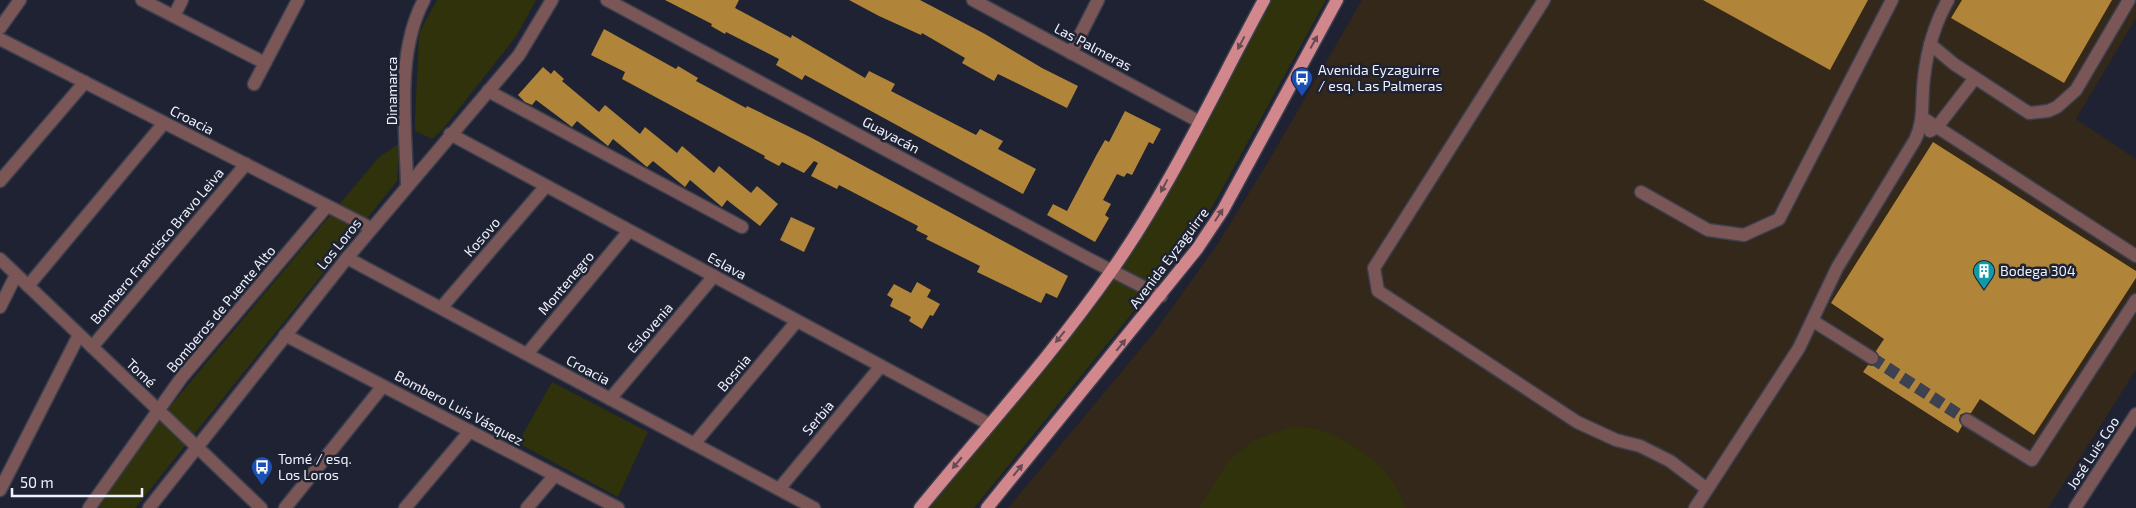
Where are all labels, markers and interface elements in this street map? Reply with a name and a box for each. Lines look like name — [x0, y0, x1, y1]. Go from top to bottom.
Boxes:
street label: Las Palmeras — [1052, 19, 1135, 74]
one-way arrow — [1310, 35, 1318, 50]
one-way arrow — [1237, 36, 1245, 50]
street label: Dinamarca — [383, 57, 400, 125]
place label: Avenida Eyzaguirre / esq. Las Palmeras — [1318, 61, 1443, 94]
bus stop icon: Avenida Eyzaguirre / esq. Las Palmeras — [1290, 66, 1314, 97]
street label: Croacia — [167, 101, 217, 138]
street label: Guayacán — [860, 112, 923, 157]
street label: Bombero Francisco Bravo Leiva — [86, 164, 227, 327]
one-way arrow — [1160, 179, 1168, 193]
street label: Avenida Eyzaguirre — [1125, 204, 1212, 311]
one-way arrow — [1214, 209, 1224, 222]
street label: Kosovo — [460, 214, 503, 260]
street label: Los Loros — [313, 215, 364, 273]
street label: Bomberos de Puente Alto — [163, 242, 279, 376]
street label: Montenegro — [534, 247, 597, 318]
street label: Eslava — [705, 248, 750, 283]
building icon: Bodega 304 — [1972, 259, 1996, 290]
place label: Bodega 304 — [2000, 262, 2076, 279]
street label: Eslovenia — [623, 299, 676, 356]
one-way arrow — [1055, 331, 1066, 344]
one-way arrow — [1115, 338, 1126, 351]
street label: Croacia — [563, 351, 613, 388]
street label: Bosnia — [713, 351, 754, 395]
street label: Tomé — [123, 355, 160, 391]
street label: Bombero Luis Vásquez — [392, 366, 526, 449]
street label: Serbia — [798, 397, 837, 439]
street label: José Luis Coo — [2063, 413, 2122, 492]
place label: Tomé / esq. Los Loros — [278, 450, 352, 483]
bus stop icon: Tomé / esq. Los Loros — [250, 455, 274, 486]
one-way arrow — [952, 457, 963, 469]
one-way arrow — [1012, 464, 1023, 477]
scale bar — [12, 466, 142, 498]
text: 50 m — [20, 473, 54, 491]

